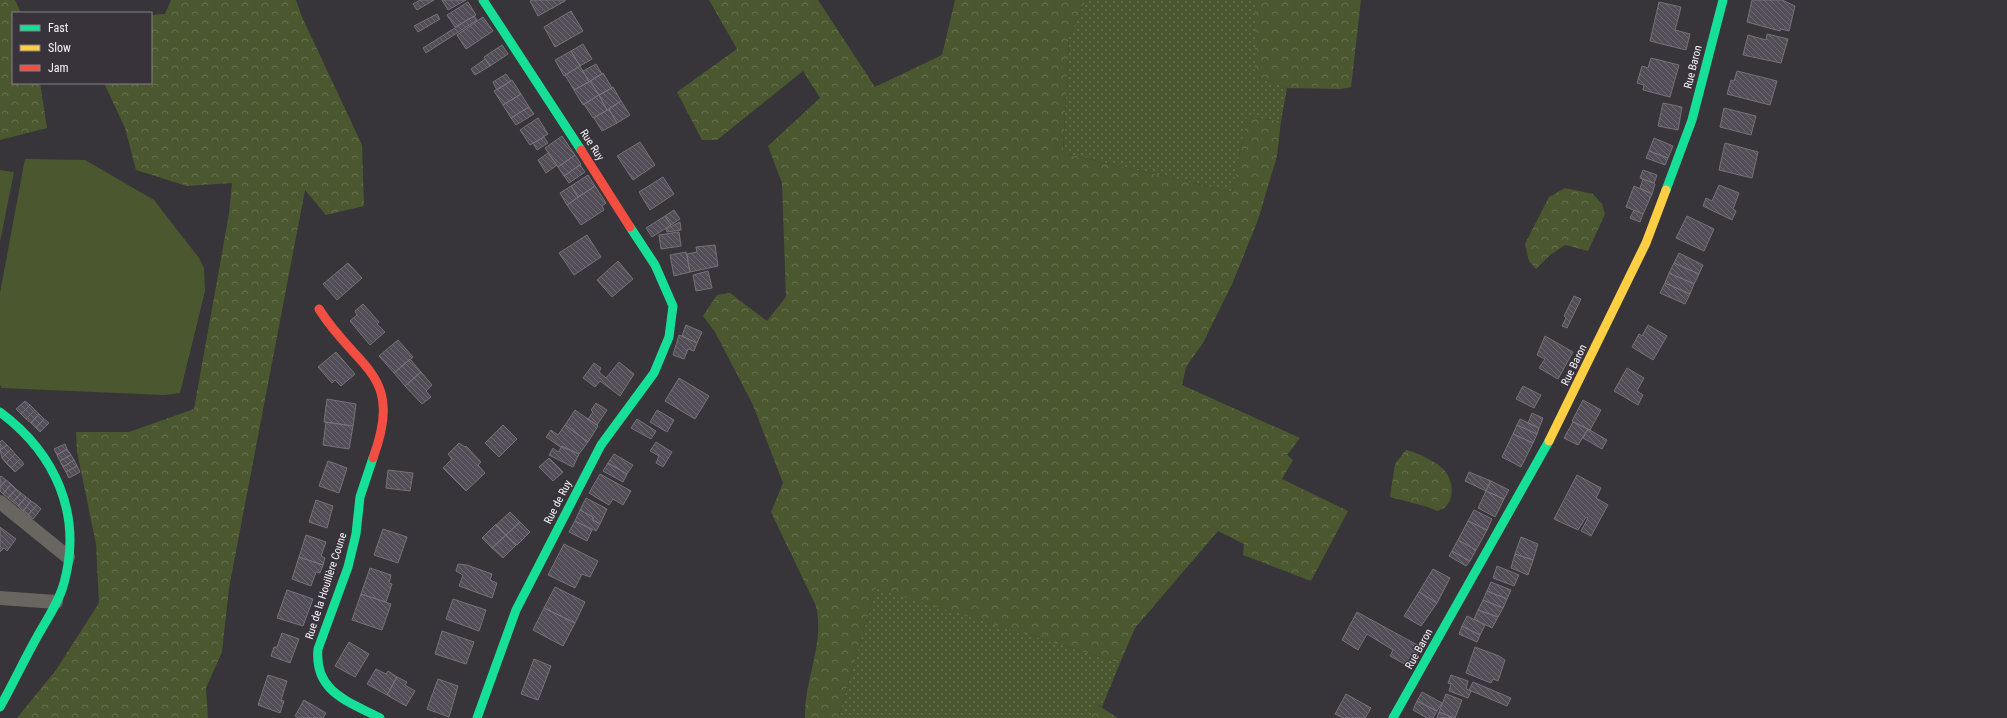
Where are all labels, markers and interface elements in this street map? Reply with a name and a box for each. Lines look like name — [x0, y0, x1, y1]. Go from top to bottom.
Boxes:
legend — [12, 12, 152, 84]
text: Fast — [48, 21, 69, 35]
text: Slow — [48, 41, 71, 55]
street label: Rue Baron — [1681, 44, 1705, 90]
text: Jam — [48, 61, 69, 75]
street label: Rue Ruy — [577, 127, 607, 163]
street label: Rue Baron — [1558, 342, 1590, 388]
street label: Rue de Ruy — [541, 477, 575, 526]
street label: Rue de la Houillère Coune — [303, 531, 349, 641]
street label: Rue Baron — [1403, 627, 1435, 671]

